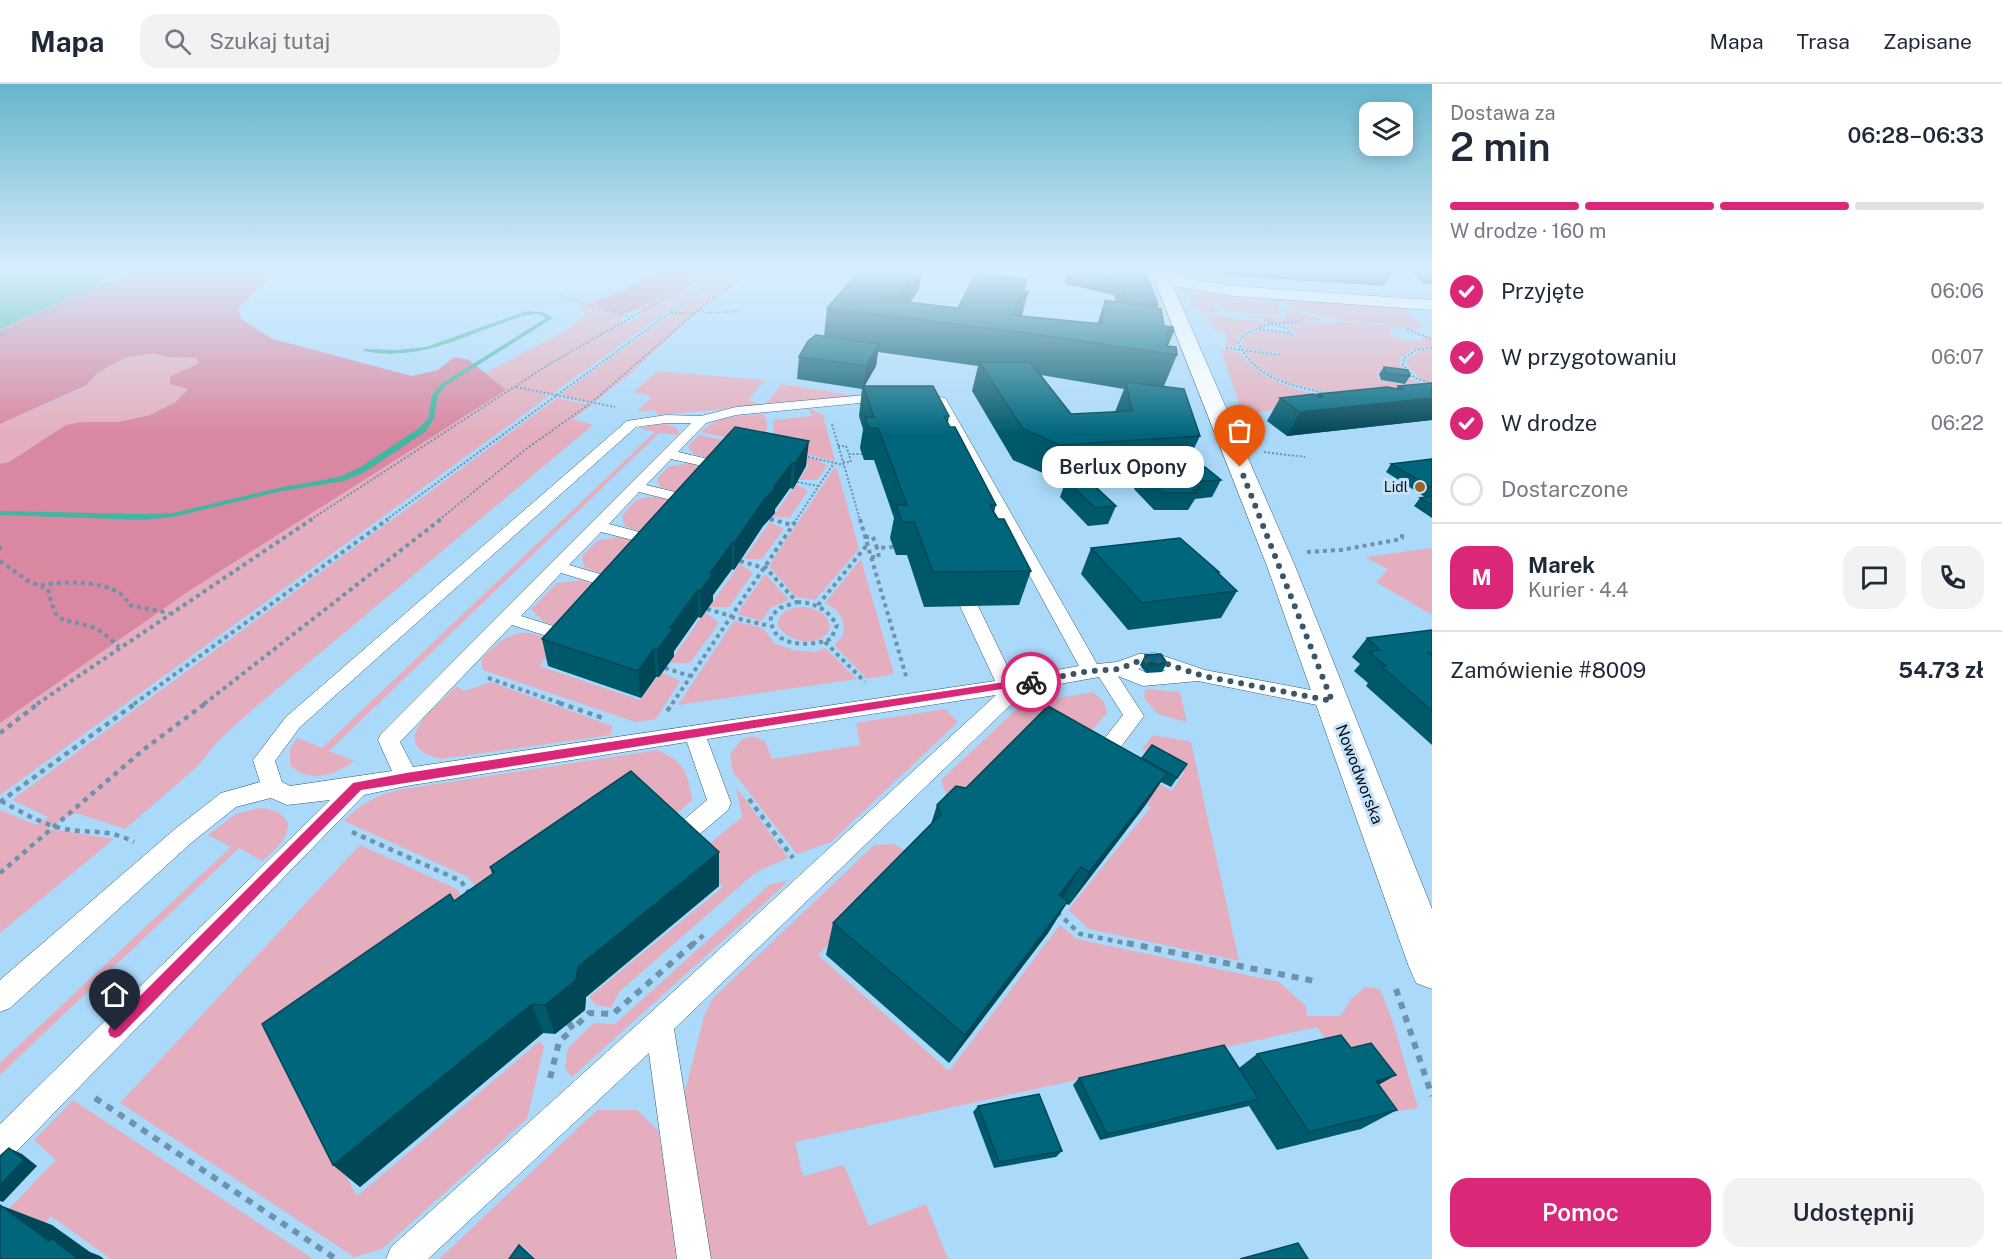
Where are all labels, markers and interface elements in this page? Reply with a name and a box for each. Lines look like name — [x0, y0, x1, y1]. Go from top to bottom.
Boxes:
search box — [140, 14, 560, 68]
text: Mapa — [30, 25, 104, 58]
icon: search — [161, 25, 194, 58]
text: Szukaj tutaj — [209, 28, 330, 54]
text: Mapa — [1709, 29, 1764, 54]
text: Trasa — [1797, 29, 1850, 54]
text: Zapisane — [1883, 29, 1972, 54]
text: Dostawa za — [1450, 101, 1556, 125]
map controls — [1359, 102, 1413, 156]
button: layers — [1359, 102, 1413, 156]
text: 06:28–06:33 — [1848, 122, 1984, 148]
text: 2 min — [1450, 124, 1551, 170]
text: W drodze · 160 m — [1450, 219, 1606, 243]
icon: check — [1450, 275, 1483, 308]
text: Przyjęte — [1501, 278, 1584, 304]
text: 06:06 — [1930, 279, 1984, 303]
icon: check — [1450, 341, 1483, 374]
text: W przygotowaniu — [1501, 344, 1677, 370]
text: 06:07 — [1931, 345, 1984, 369]
pin — [1214, 405, 1265, 467]
icon: check — [1450, 407, 1483, 440]
text: W drodze — [1501, 410, 1597, 436]
text: 06:22 — [1931, 411, 1984, 435]
icon: bag — [1223, 414, 1256, 447]
callout: Berlux Opony — [1042, 446, 1204, 488]
text: Berlux Opony — [1059, 455, 1187, 479]
text: Dostarczone — [1501, 476, 1628, 502]
place label: Lidl — [1384, 479, 1408, 495]
marker: Lidl — [1413, 480, 1427, 494]
button: chat — [1843, 546, 1906, 609]
button: phone — [1921, 546, 1984, 609]
text: Marek — [1528, 552, 1595, 578]
text: M — [1471, 564, 1492, 590]
text: Kurier · 4.4 — [1528, 578, 1628, 602]
courier — [1001, 652, 1061, 712]
text: Zamówienie #8009 — [1450, 657, 1646, 683]
text: 54.73 zł — [1898, 657, 1984, 683]
icon: bike — [1015, 666, 1048, 699]
street label: Nowodworska — [1332, 722, 1387, 827]
pin — [89, 969, 140, 1031]
icon: home — [98, 978, 131, 1011]
button: Pomoc — [1450, 1178, 1711, 1247]
button: Udostępnij — [1723, 1178, 1984, 1247]

